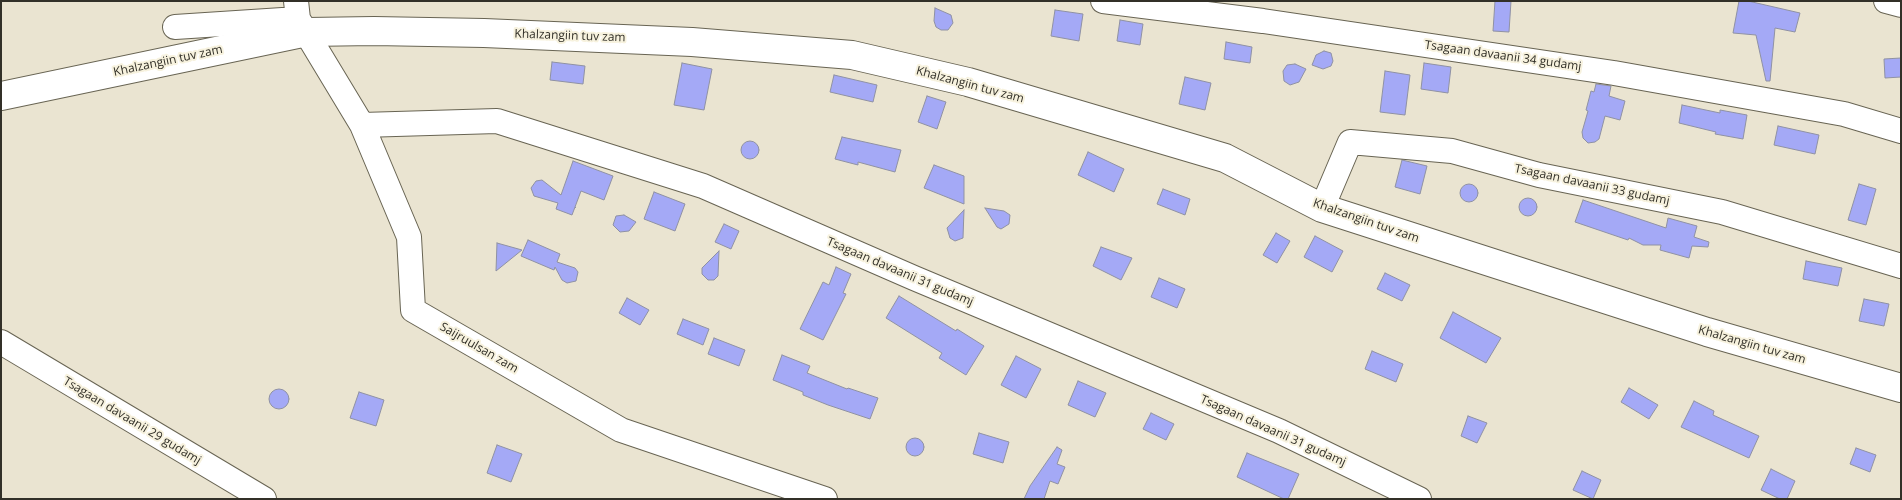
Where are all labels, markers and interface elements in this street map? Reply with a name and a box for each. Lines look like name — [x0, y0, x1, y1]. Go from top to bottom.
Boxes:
street label: Khalzangiin tuv zam — [514, 27, 626, 45]
street label: Tsagaan davaanii 34 gudamj — [1424, 38, 1582, 74]
street label: Khalzangiin tuv zam — [112, 42, 224, 80]
street label: Khalzangiin tuv zam — [914, 64, 1026, 106]
street label: Tsagaan davaanii 33 gudamj — [1513, 162, 1671, 208]
street label: Khalzangiin tuv zam — [1311, 196, 1421, 246]
street label: Tsagaan davaanii 31 gudamj — [824, 234, 976, 310]
street label: Saijruulsan zam — [437, 320, 521, 376]
street label: Khalzangiin tuv zam — [1697, 323, 1807, 367]
street label: Tsagaan davaanii 29 gudamj — [61, 374, 203, 468]
street label: Tsagaan davaanii 31 gudamj — [1198, 392, 1348, 470]

